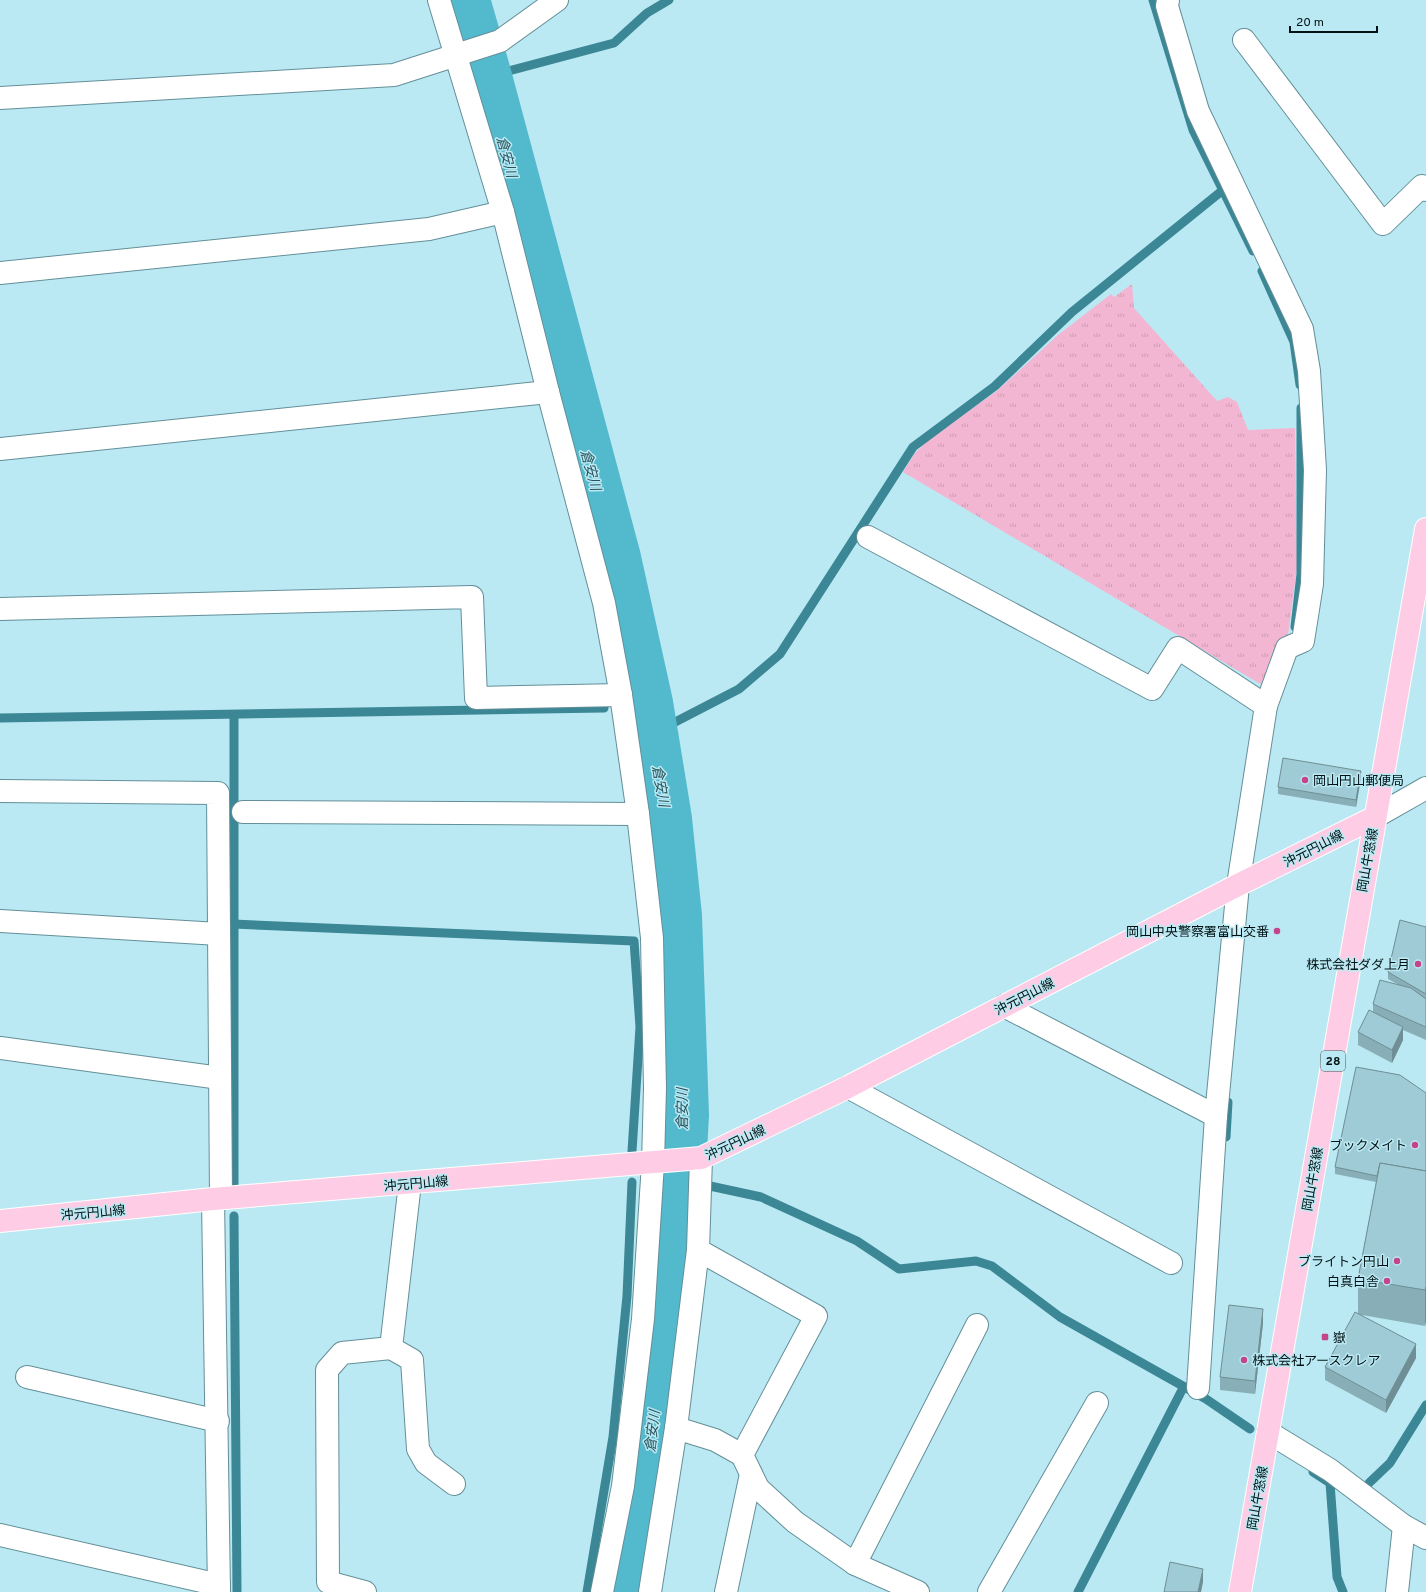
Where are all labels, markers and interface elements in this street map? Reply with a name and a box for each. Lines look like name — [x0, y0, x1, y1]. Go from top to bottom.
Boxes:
scale bar — [1290, 8, 1377, 34]
text: 20 m — [1296, 15, 1324, 31]
water label: 倉安川 — [492, 135, 520, 182]
water label: 倉安川 — [576, 448, 604, 495]
water label: 倉安川 — [648, 764, 672, 810]
place label: 岡山円山郵便局 — [1313, 774, 1404, 790]
marker: 岡山円山郵便局 — [1300, 775, 1310, 785]
street label: 沖元円山線 — [1281, 827, 1347, 872]
street label: 岡山牛窓線 — [1354, 827, 1382, 894]
place label: 岡山中央警察署富山交番 — [1126, 925, 1269, 941]
marker: 岡山中央警察署富山交番 — [1272, 926, 1282, 936]
place label: 株式会社ダダ上月 — [1306, 958, 1410, 974]
marker: 株式会社ダダ上月 — [1413, 959, 1423, 969]
street label: 沖元円山線 — [992, 975, 1058, 1020]
road number: 28 — [1321, 1051, 1345, 1071]
water label: 倉安川 — [675, 1086, 692, 1130]
street label: 沖元円山線 — [703, 1122, 769, 1165]
place label: ブックメイト — [1330, 1138, 1407, 1155]
marker: ブックメイト — [1410, 1140, 1420, 1150]
street label: 岡山牛窓線 — [1299, 1146, 1327, 1213]
street label: 沖元円山線 — [383, 1173, 449, 1196]
street label: 沖元円山線 — [60, 1202, 126, 1225]
place label: ブライトン円山 — [1298, 1254, 1389, 1271]
marker: ブライトン円山 — [1392, 1256, 1402, 1266]
place label: 白真白舎 — [1327, 1274, 1379, 1291]
marker: 白真白舎 — [1382, 1276, 1392, 1286]
place label: 嶽 — [1333, 1331, 1346, 1347]
marker: 嶽 — [1320, 1332, 1330, 1342]
place label: 株式会社アースクレア — [1252, 1354, 1381, 1370]
marker: 株式会社アースクレア — [1239, 1355, 1249, 1365]
water label: 倉安川 — [642, 1407, 665, 1453]
street label: 岡山牛窓線 — [1244, 1465, 1272, 1532]

